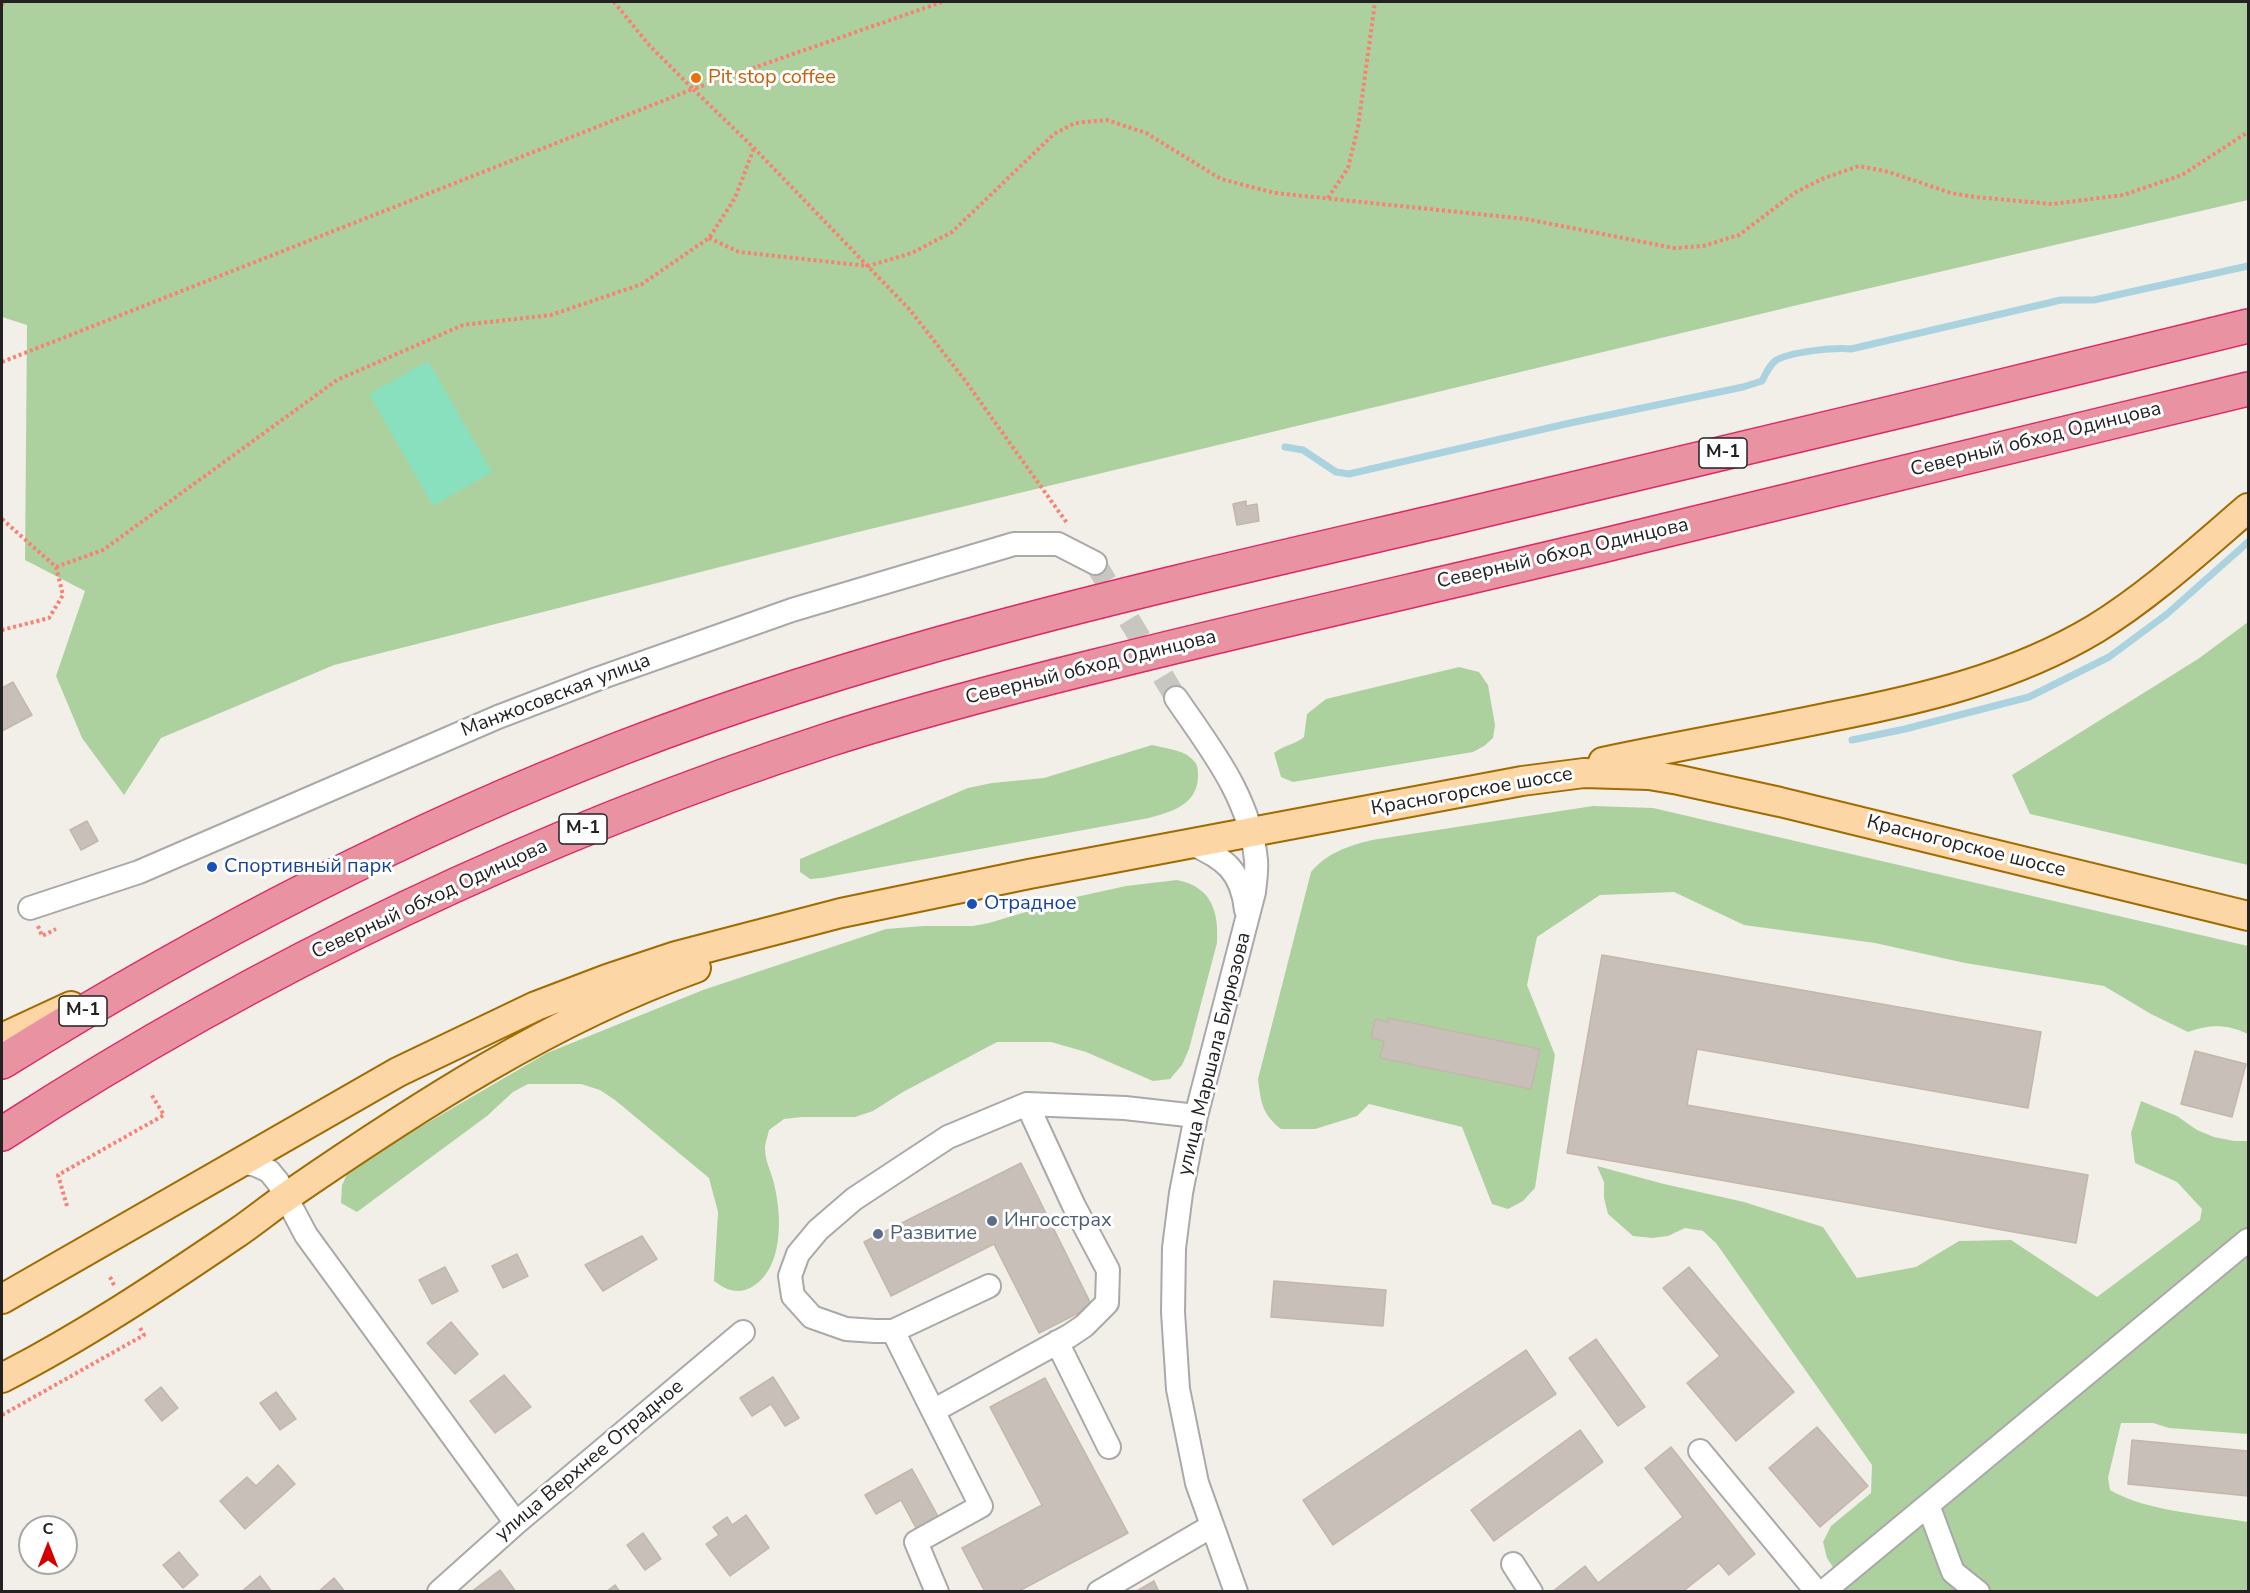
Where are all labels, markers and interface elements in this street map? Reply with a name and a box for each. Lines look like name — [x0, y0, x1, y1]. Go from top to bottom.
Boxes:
place label: Pit stop coffee — [708, 66, 836, 90]
marker: Pit stop coffee — [689, 71, 703, 85]
street label: Северный обход Одинцова — [1908, 397, 2164, 483]
road number: М-1 — [1699, 438, 1747, 468]
street label: Северный обход Одинцова — [1435, 513, 1691, 595]
street label: Северный обход Одинцова — [963, 625, 1219, 711]
street label: Манжосовская улица — [458, 649, 654, 743]
street label: Красногорское шоссе — [1369, 762, 1575, 822]
street label: Красногорское шоссе — [1864, 811, 2068, 883]
road number: М-1 — [559, 814, 607, 844]
street label: Северный обход Одинцова — [308, 835, 552, 965]
place label: Спортивный парк — [224, 855, 392, 879]
marker: Спортивный парк — [205, 860, 219, 874]
place label: Отрадное — [984, 892, 1077, 916]
marker: Отрадное — [965, 897, 979, 911]
street label: улица Маршала Бирюзова — [1173, 930, 1257, 1178]
road number: М-1 — [59, 996, 107, 1026]
place label: Ингосстрах — [1004, 1209, 1112, 1233]
marker: Ингосстрах — [985, 1214, 999, 1228]
place label: Развитие — [890, 1222, 977, 1246]
marker: Развитие — [871, 1227, 885, 1241]
street label: улица Верхнее Отрадное — [491, 1375, 689, 1547]
north arrow — [18, 1515, 78, 1575]
text: С — [43, 1518, 53, 1540]

